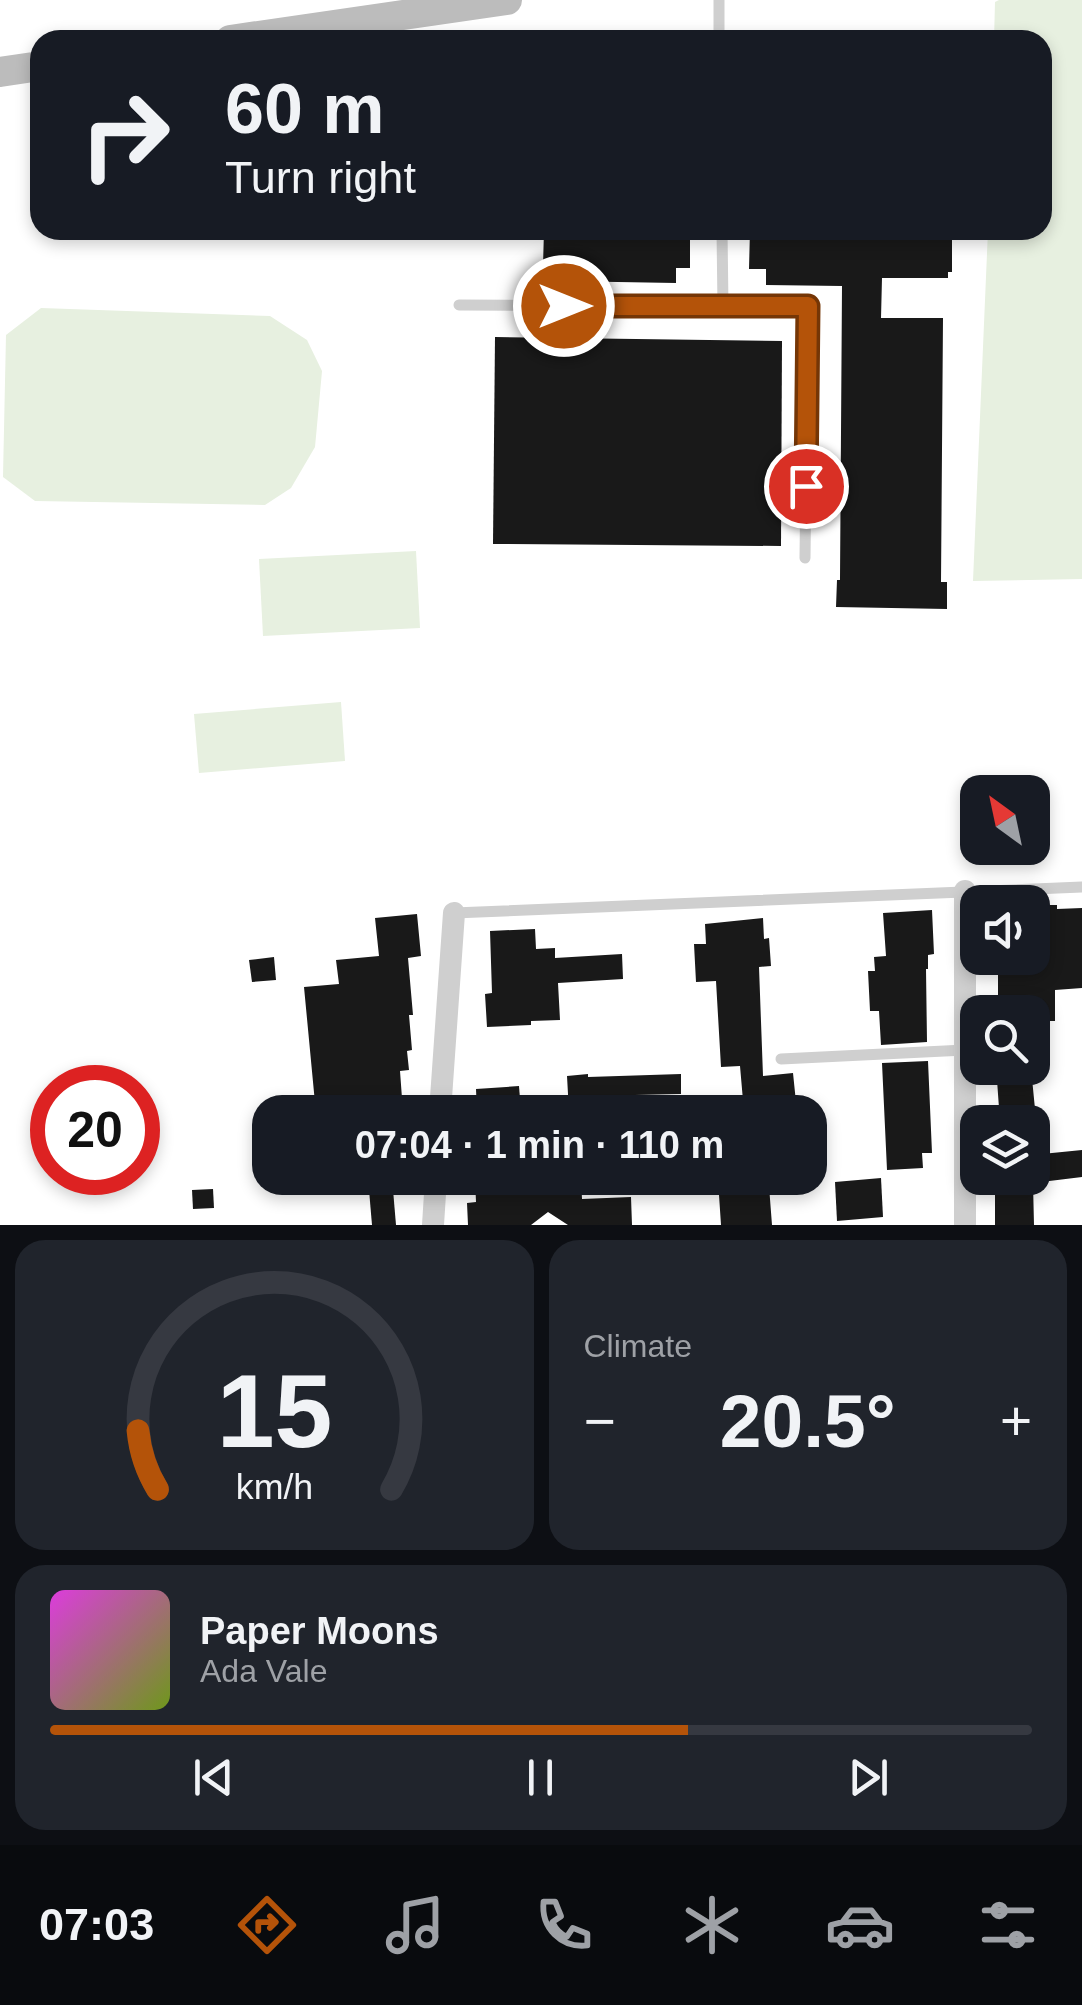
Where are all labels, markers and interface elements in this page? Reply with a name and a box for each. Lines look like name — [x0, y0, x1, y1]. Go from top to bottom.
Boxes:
icon: right — [60, 70, 190, 200]
text: 60 m — [225, 70, 385, 148]
text: Turn right — [225, 152, 416, 203]
position arrow — [512, 254, 616, 358]
pin — [764, 444, 849, 529]
icon: arrive — [779, 459, 834, 514]
north arrow — [960, 775, 1050, 865]
map controls — [960, 775, 1050, 1195]
button: sound — [960, 885, 1050, 975]
button: search — [960, 995, 1050, 1085]
speed limit sign: 20 — [30, 1065, 160, 1195]
button: layers — [960, 1105, 1050, 1195]
text: 07:04 · 1 min · 110 m — [355, 1124, 724, 1166]
text: Climate — [584, 1328, 692, 1364]
text: 15 — [216, 1353, 332, 1469]
text: 20.5° — [720, 1379, 896, 1463]
text: − — [584, 1390, 616, 1452]
text: + — [1000, 1390, 1032, 1452]
text: km/h — [236, 1467, 313, 1507]
text: Paper Moons — [200, 1610, 439, 1652]
text: Ada Vale — [200, 1653, 328, 1689]
icon: previous — [186, 1750, 241, 1805]
icon: pause — [513, 1750, 568, 1805]
icon: next — [841, 1750, 896, 1805]
icon: directions — [232, 1890, 302, 1960]
icon: music — [380, 1890, 450, 1960]
icon: phone — [529, 1890, 599, 1960]
icon: climate — [677, 1890, 747, 1960]
icon: car — [825, 1890, 895, 1960]
icon: filters — [973, 1890, 1043, 1960]
text: 07:03 — [39, 1899, 154, 1950]

